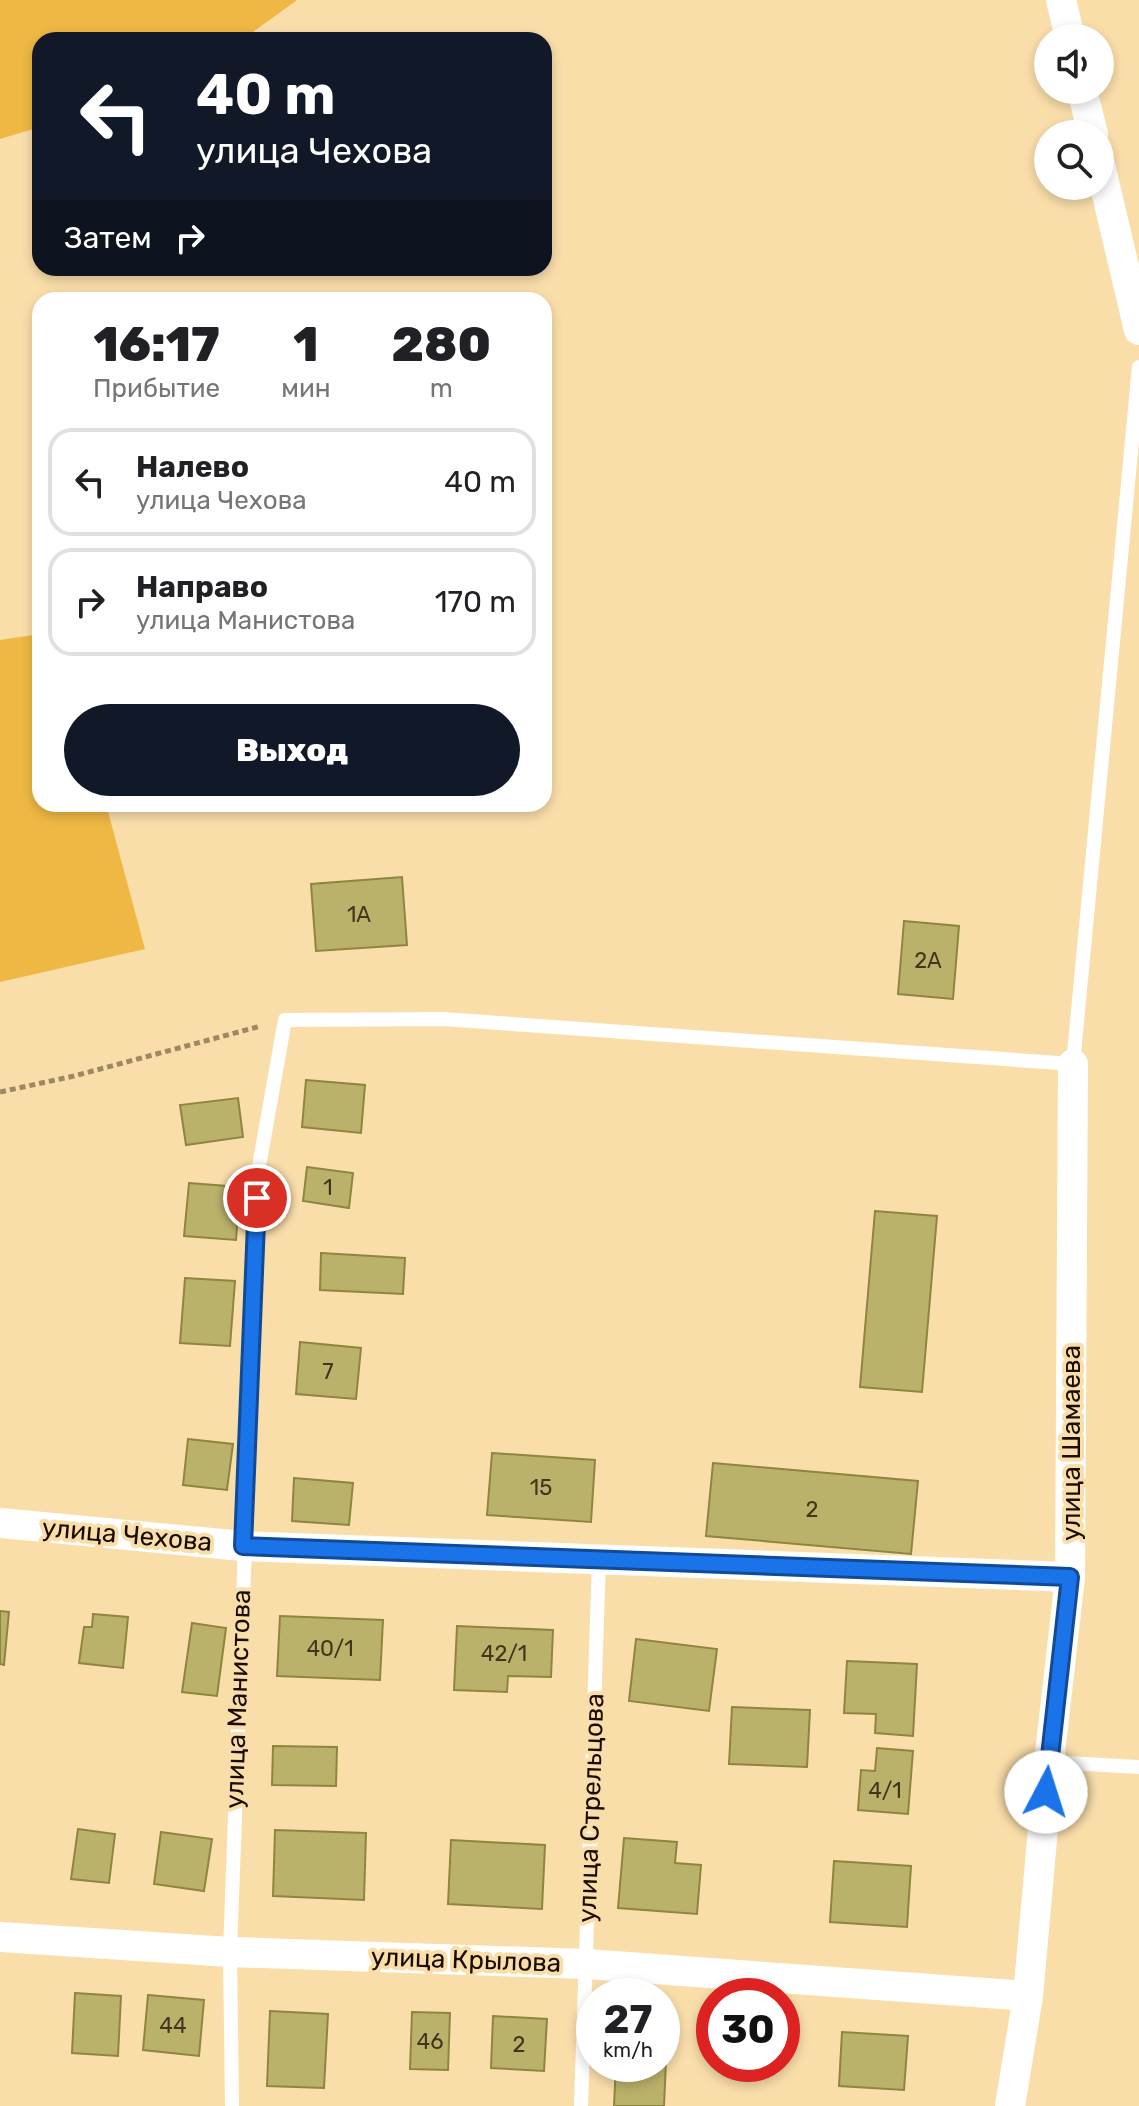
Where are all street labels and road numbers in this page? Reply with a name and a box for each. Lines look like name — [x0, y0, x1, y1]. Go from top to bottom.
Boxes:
street label: улица Шамаева — [1056, 1345, 1087, 1541]
street label: улица Чехова — [41, 1512, 213, 1558]
street label: улица Манистова — [219, 1589, 257, 1809]
street label: улица Стрельцова — [572, 1693, 610, 1923]
street label: улица Крылова — [370, 1941, 562, 1979]

